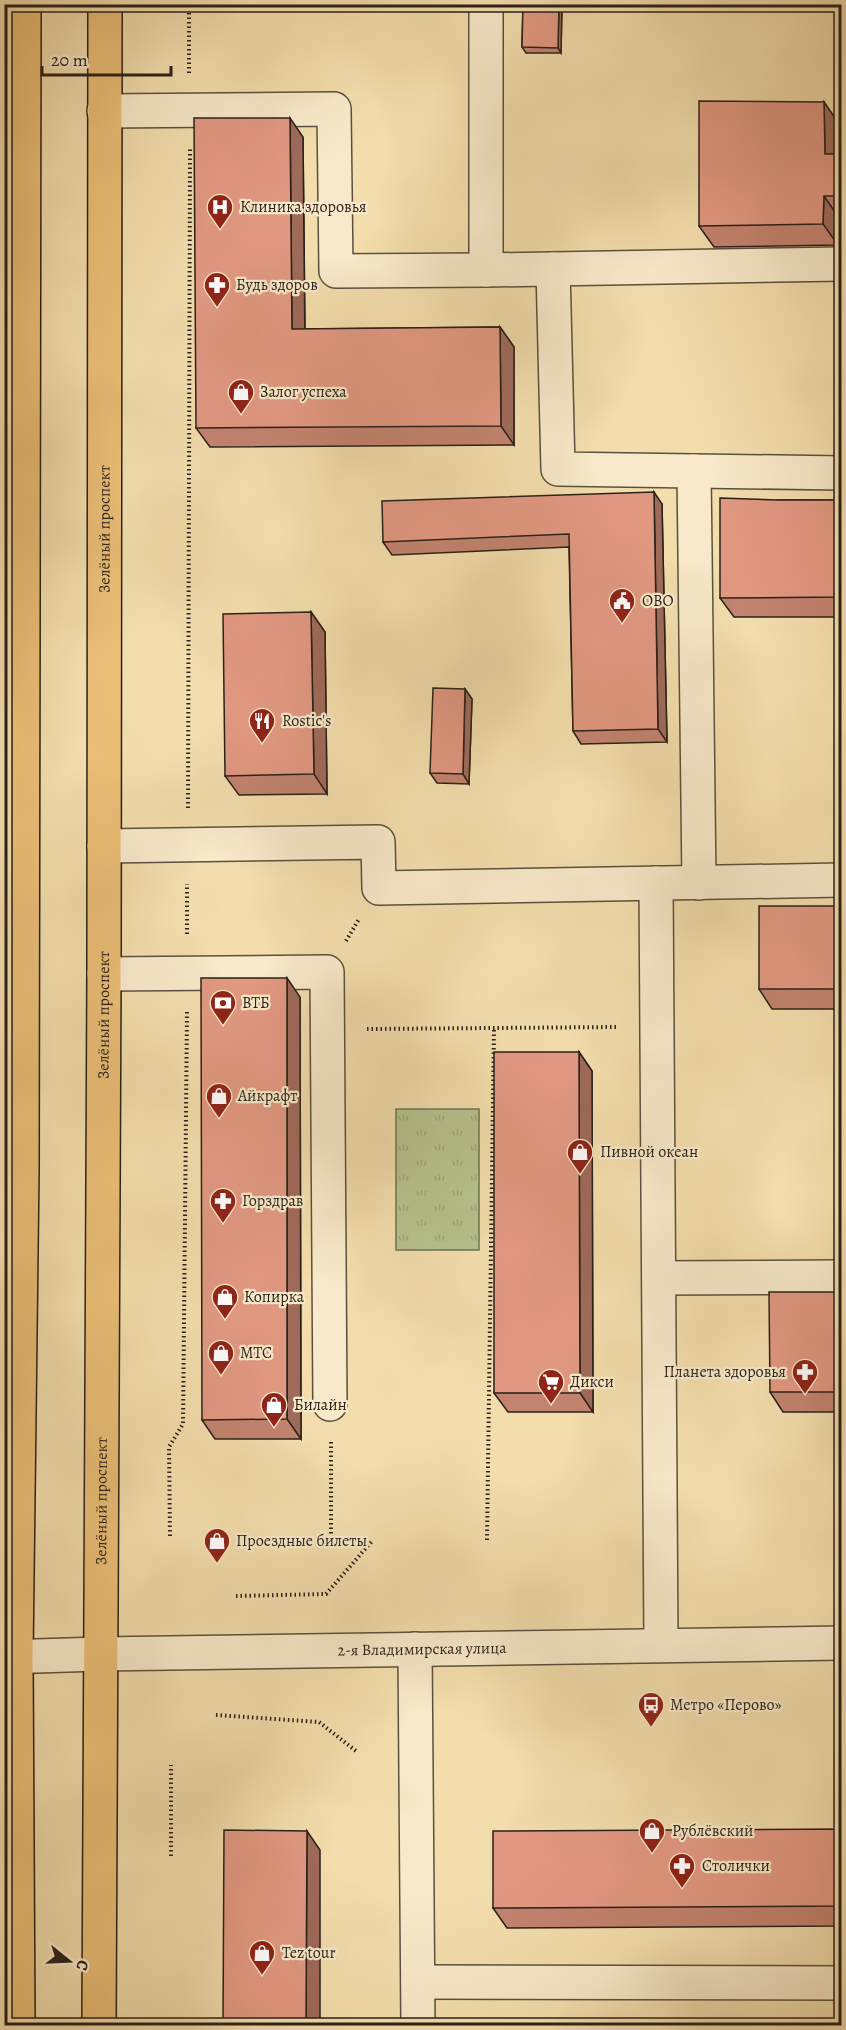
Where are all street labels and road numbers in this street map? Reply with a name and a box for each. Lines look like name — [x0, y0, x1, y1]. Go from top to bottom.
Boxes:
street label: Зелёный проспект — [93, 465, 116, 593]
street label: Зелёный проспект — [93, 951, 115, 1079]
street label: Зелёный проспект — [90, 1437, 113, 1565]
street label: 2-я Владимирская улица — [337, 1637, 507, 1661]

